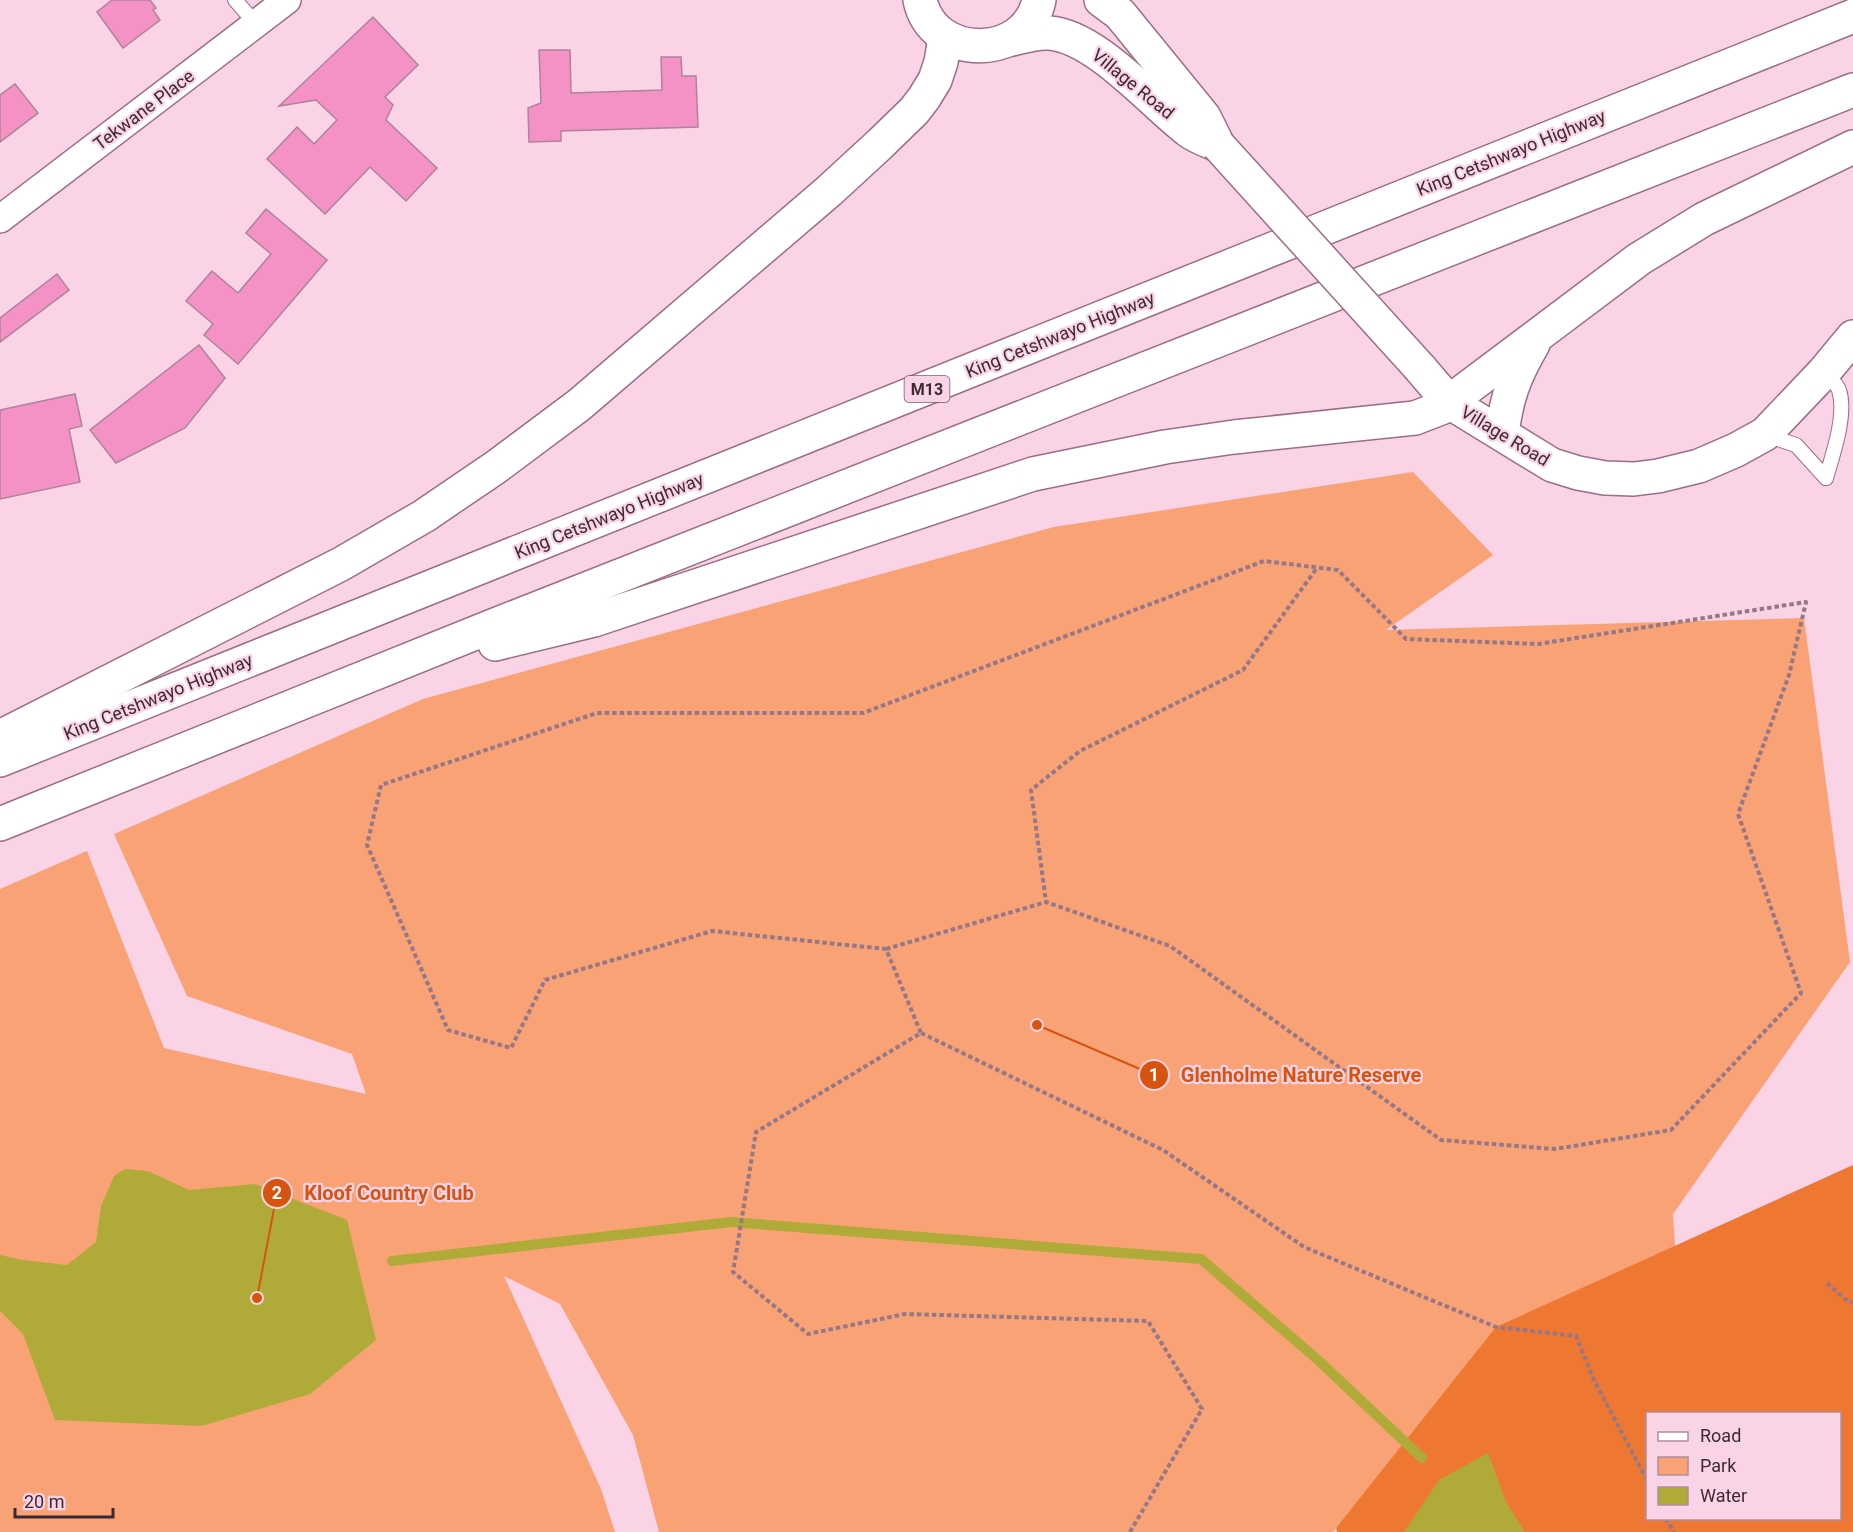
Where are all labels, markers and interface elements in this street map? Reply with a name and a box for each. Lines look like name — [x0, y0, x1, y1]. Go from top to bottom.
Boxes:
street label: Village Road — [1088, 44, 1179, 123]
street label: Tekwane Place — [89, 65, 198, 154]
street label: King Cetshwayo Highway — [1413, 105, 1609, 200]
street label: King Cetshwayo Highway — [962, 287, 1158, 382]
road number: M13 — [904, 376, 950, 402]
street label: Village Road — [1457, 401, 1553, 470]
street label: King Cetshwayo Highway — [511, 468, 707, 563]
street label: King Cetshwayo Highway — [60, 649, 256, 744]
callout: Glenholme Nature Reserve — [1139, 1056, 1433, 1094]
text: Glenholme Nature Reserve — [1181, 1063, 1421, 1087]
text: 1 — [1149, 1064, 1159, 1085]
callout: Kloof Country Club — [262, 1174, 486, 1212]
text: Kloof Country Club — [304, 1181, 474, 1205]
text: 2 — [272, 1182, 282, 1203]
legend — [1646, 1412, 1841, 1520]
text: Road — [1700, 1425, 1741, 1446]
text: Park — [1700, 1455, 1737, 1476]
scale bar — [15, 1481, 112, 1519]
text: Water — [1700, 1485, 1747, 1506]
text: 20 m — [24, 1491, 64, 1512]

